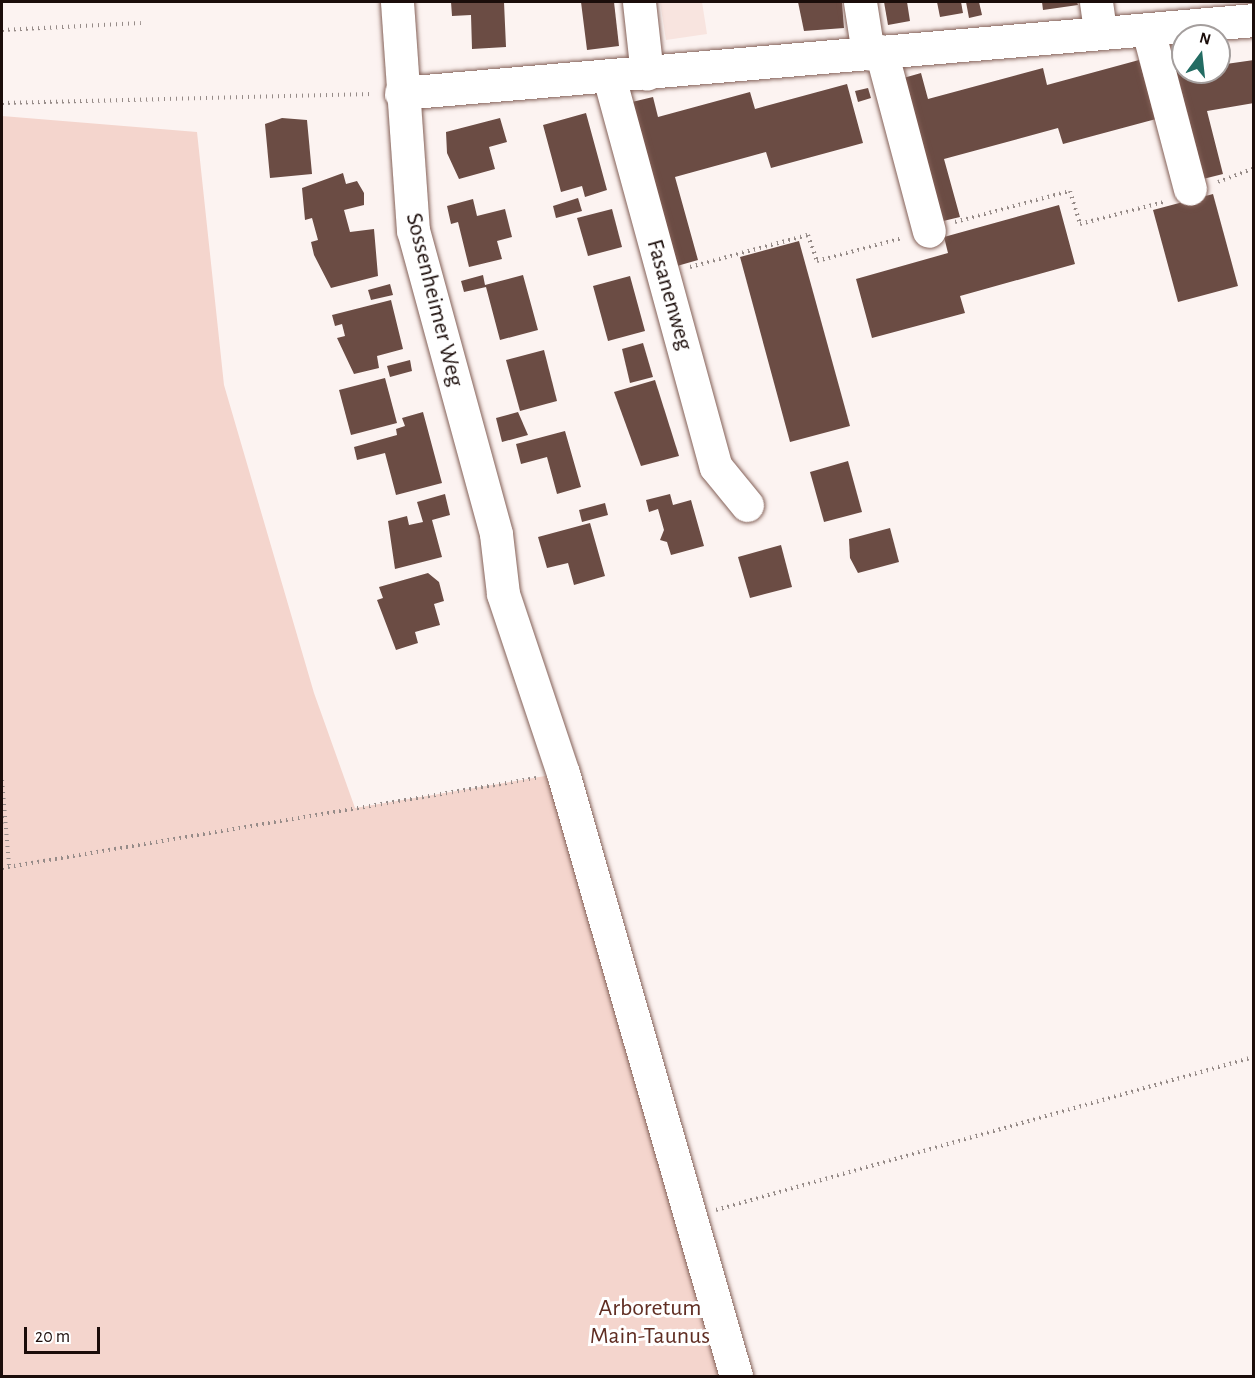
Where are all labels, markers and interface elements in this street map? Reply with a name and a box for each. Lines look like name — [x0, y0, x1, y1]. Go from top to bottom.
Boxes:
north arrow — [1171, 24, 1231, 84]
text: N — [1198, 29, 1213, 48]
street label: Sossenheimer Weg — [398, 210, 470, 390]
street label: Fasanenweg — [639, 236, 699, 354]
park label: Arboretum Main-Taunus — [590, 1295, 710, 1351]
scale bar — [27, 1315, 104, 1353]
text: 20 m — [35, 1328, 70, 1346]

